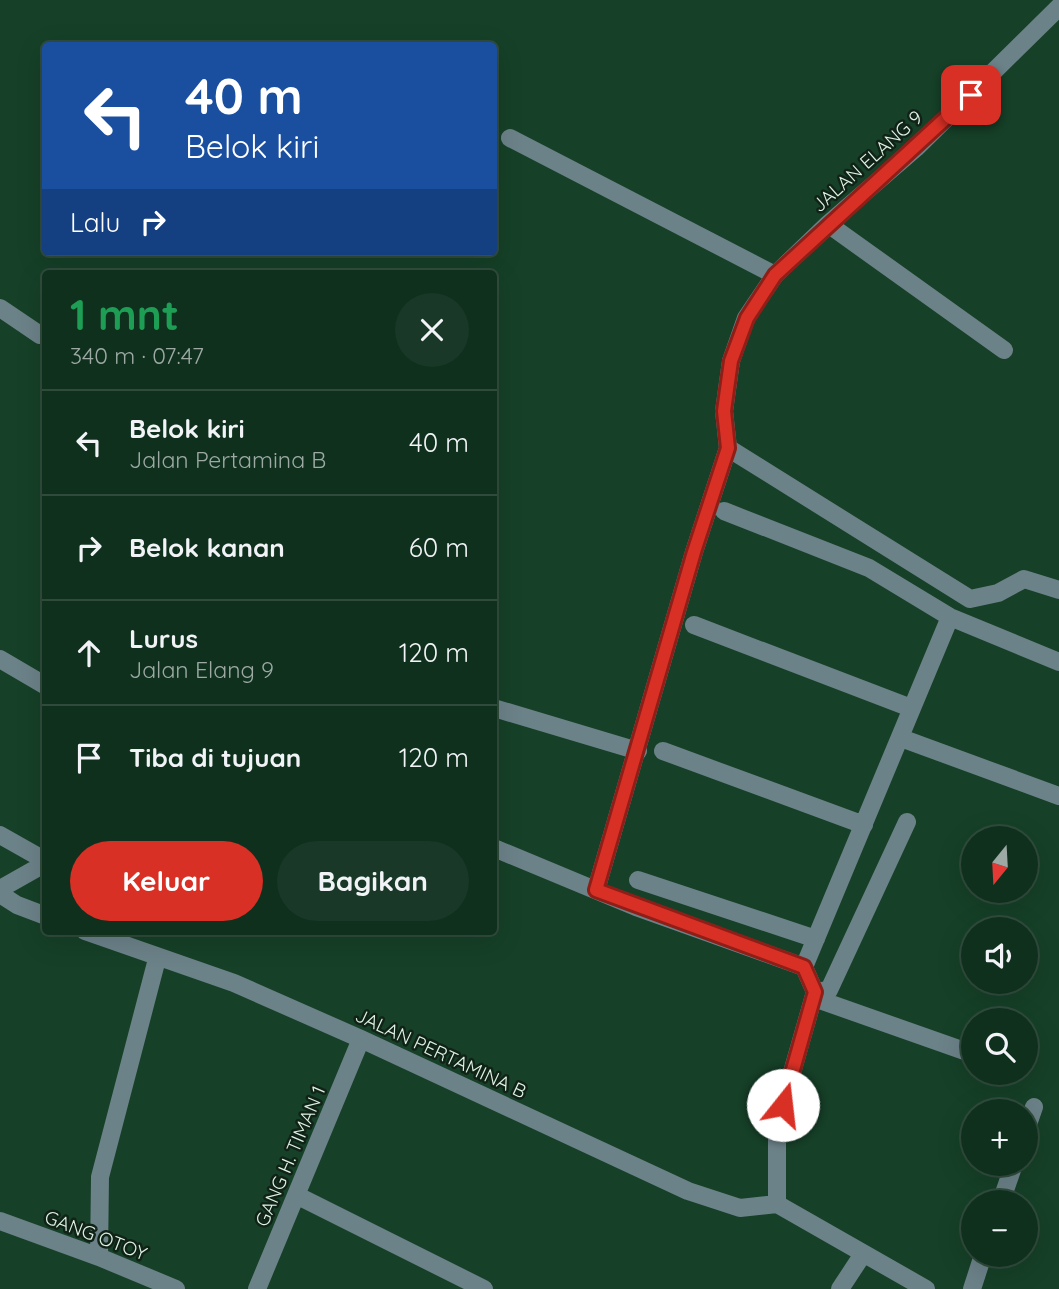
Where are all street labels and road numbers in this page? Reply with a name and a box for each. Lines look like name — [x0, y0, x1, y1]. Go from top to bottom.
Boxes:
street label: JALAN ELANG 9 — [807, 105, 927, 217]
street label: JALAN PERTAMINA B — [352, 1003, 530, 1103]
street label: GANG H. TIMAN 1 — [250, 1082, 330, 1230]
street label: GANG OTOY — [41, 1205, 151, 1266]

